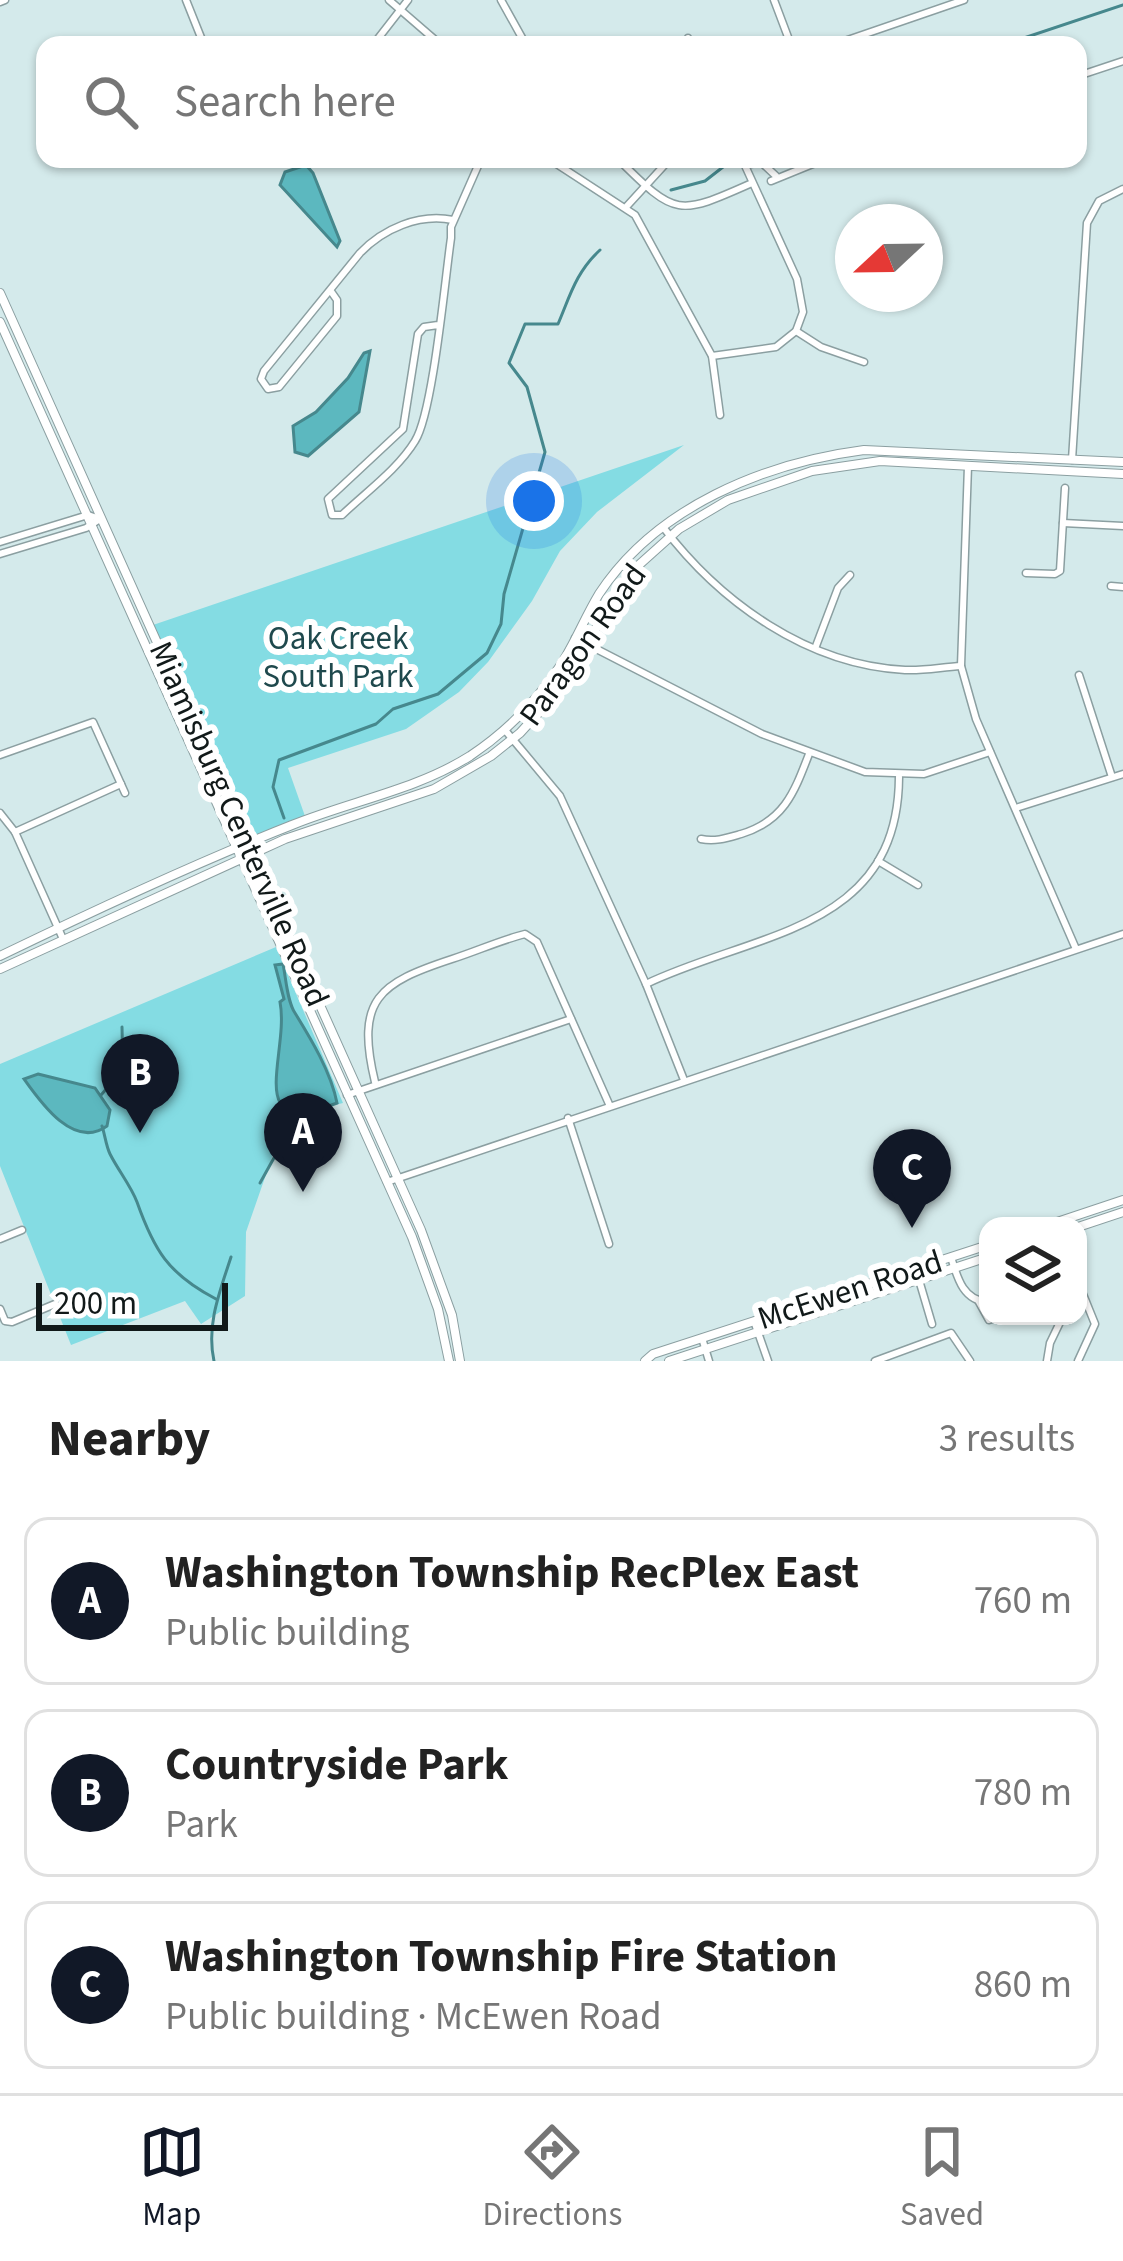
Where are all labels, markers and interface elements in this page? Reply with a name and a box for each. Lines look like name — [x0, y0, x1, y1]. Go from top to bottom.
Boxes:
search box — [36, 36, 1087, 168]
icon: search — [78, 69, 144, 135]
text: Search here — [174, 70, 396, 134]
north arrow — [835, 204, 943, 312]
your location — [504, 471, 564, 531]
street label: Paragon Road — [508, 554, 658, 736]
park label: Oak Creek South Park — [263, 615, 414, 700]
street label: Miamisburg Centerville Road — [137, 634, 341, 1014]
pin: B — [101, 1034, 179, 1133]
pin: A — [264, 1093, 342, 1192]
pin: C — [873, 1129, 951, 1228]
map controls — [979, 1217, 1087, 1325]
button: layers — [979, 1217, 1087, 1325]
street label: McEwen Road — [751, 1238, 949, 1342]
scale bar — [36, 1277, 228, 1330]
text: 200 m — [54, 1280, 137, 1327]
text: Nearby — [48, 1403, 210, 1475]
text: 3 results — [939, 1411, 1075, 1467]
text: Washington Township RecPlex East — [165, 1541, 859, 1605]
text: A — [79, 1573, 101, 1629]
text: 760 m — [974, 1573, 1072, 1629]
text: Public building — [165, 1605, 410, 1661]
text: Countryside Park — [165, 1733, 508, 1797]
text: B — [78, 1765, 102, 1821]
text: 780 m — [974, 1765, 1072, 1821]
text: Park — [165, 1797, 238, 1853]
text: Washington Township Fire Station — [165, 1925, 838, 1989]
text: C — [79, 1957, 101, 2013]
text: 860 m — [974, 1957, 1072, 2013]
text: Public building · McEwen Road — [165, 1989, 662, 2045]
tab: Map — [139, 2119, 205, 2238]
tab: Directions — [483, 2119, 622, 2238]
tab: Saved — [900, 2119, 984, 2238]

